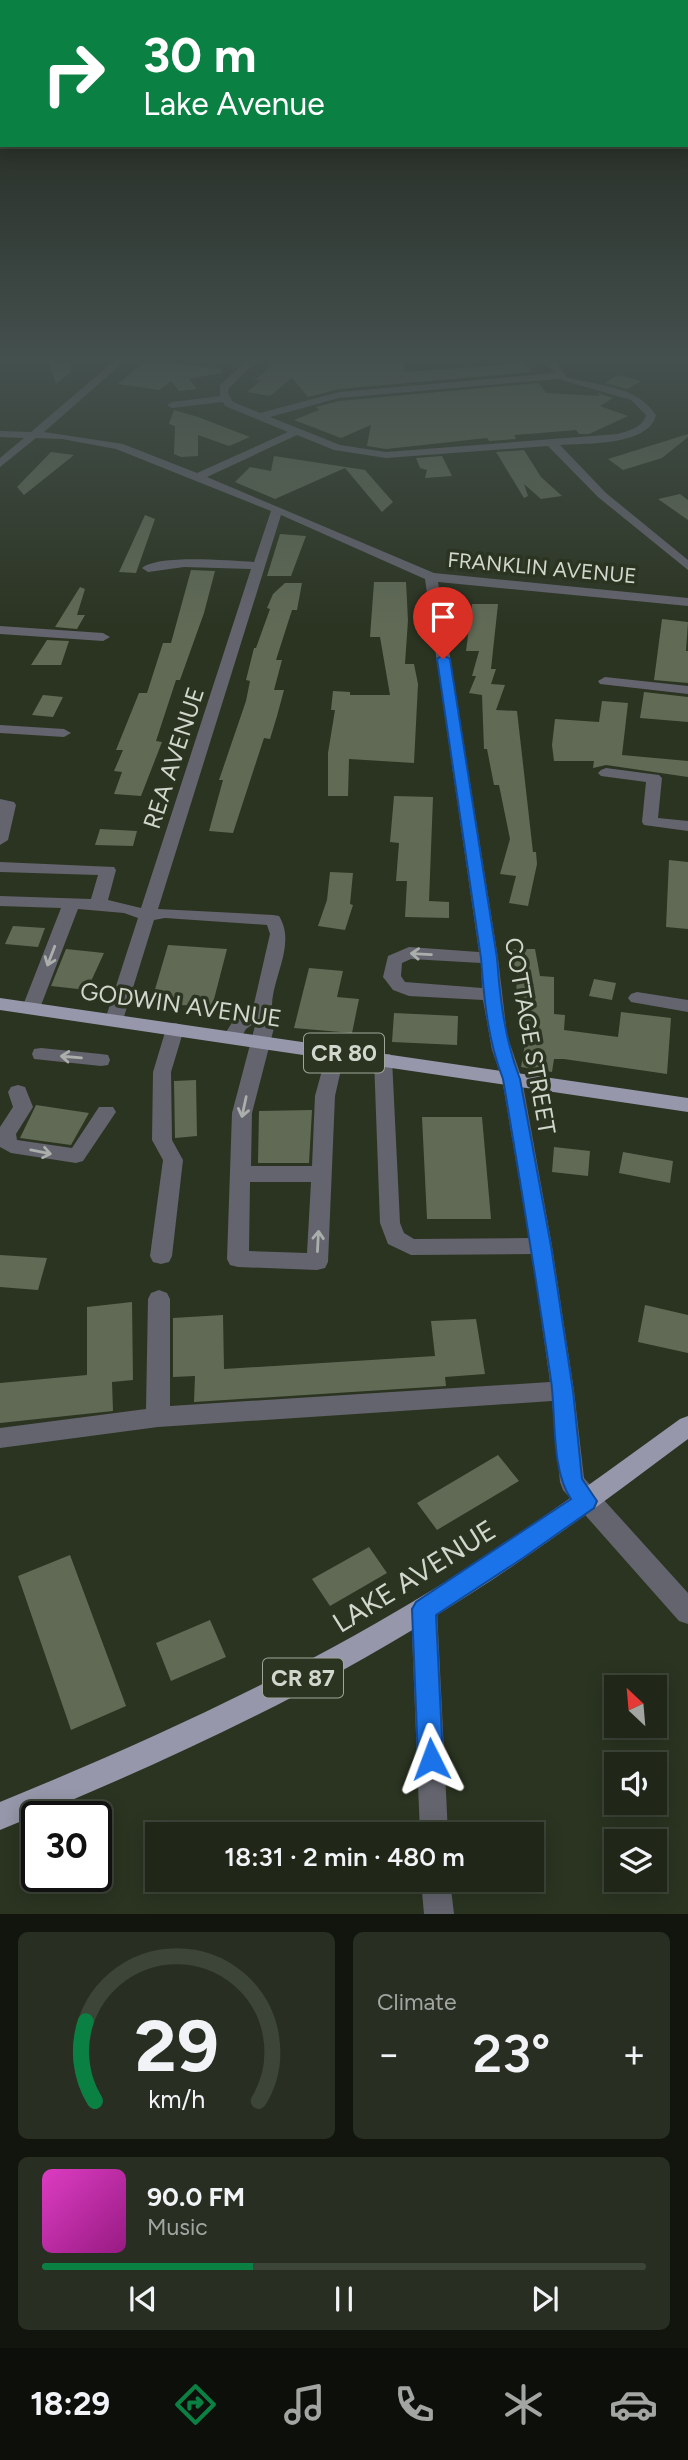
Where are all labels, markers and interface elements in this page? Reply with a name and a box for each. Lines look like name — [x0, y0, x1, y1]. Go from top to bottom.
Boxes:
text: 30 m — [143, 25, 256, 84]
icon: right — [28, 28, 119, 119]
text: Lake Avenue — [143, 85, 325, 123]
street label: FRANKLIN AVENUE — [446, 547, 638, 588]
pin — [413, 587, 473, 659]
icon: arrive — [424, 598, 462, 636]
street label: REA AVENUE — [137, 683, 210, 832]
street label: COTTAGE STREET — [499, 935, 562, 1137]
one-way arrow — [44, 944, 56, 966]
one-way arrow — [409, 947, 432, 960]
street label: GODWIN AVENUE — [79, 976, 284, 1033]
road number: CR 80 — [304, 1034, 384, 1072]
one-way arrow — [61, 1050, 83, 1063]
one-way arrow — [237, 1095, 251, 1118]
one-way arrow — [29, 1146, 52, 1159]
one-way arrow — [311, 1230, 324, 1253]
street label: LAKE AVENUE — [326, 1512, 502, 1640]
road number: CR 87 — [263, 1658, 343, 1698]
north arrow — [604, 1675, 667, 1738]
map controls — [604, 1675, 667, 1892]
position arrow — [394, 1722, 468, 1796]
button: sound — [604, 1752, 667, 1815]
speed limit sign: 30 — [21, 1801, 112, 1892]
button: layers — [604, 1829, 667, 1892]
text: 18:31 · 2 min · 480 m — [224, 1841, 465, 1873]
text: Climate — [377, 1988, 456, 2016]
text: 29 — [134, 2003, 219, 2090]
text: 23° — [473, 2023, 550, 2085]
text: − — [377, 2031, 401, 2077]
text: + — [622, 2031, 646, 2077]
text: km/h — [148, 2084, 205, 2114]
text: 90.0 FM — [147, 2181, 245, 2213]
text: Music — [147, 2213, 208, 2241]
icon: previous — [124, 2280, 162, 2318]
icon: pause — [325, 2280, 363, 2318]
icon: next — [526, 2280, 564, 2318]
icon: directions — [171, 2380, 220, 2429]
icon: music — [280, 2380, 329, 2429]
icon: phone — [390, 2380, 439, 2429]
icon: climate — [499, 2380, 548, 2429]
icon: car — [609, 2380, 658, 2429]
text: 18:29 — [30, 2385, 110, 2423]

